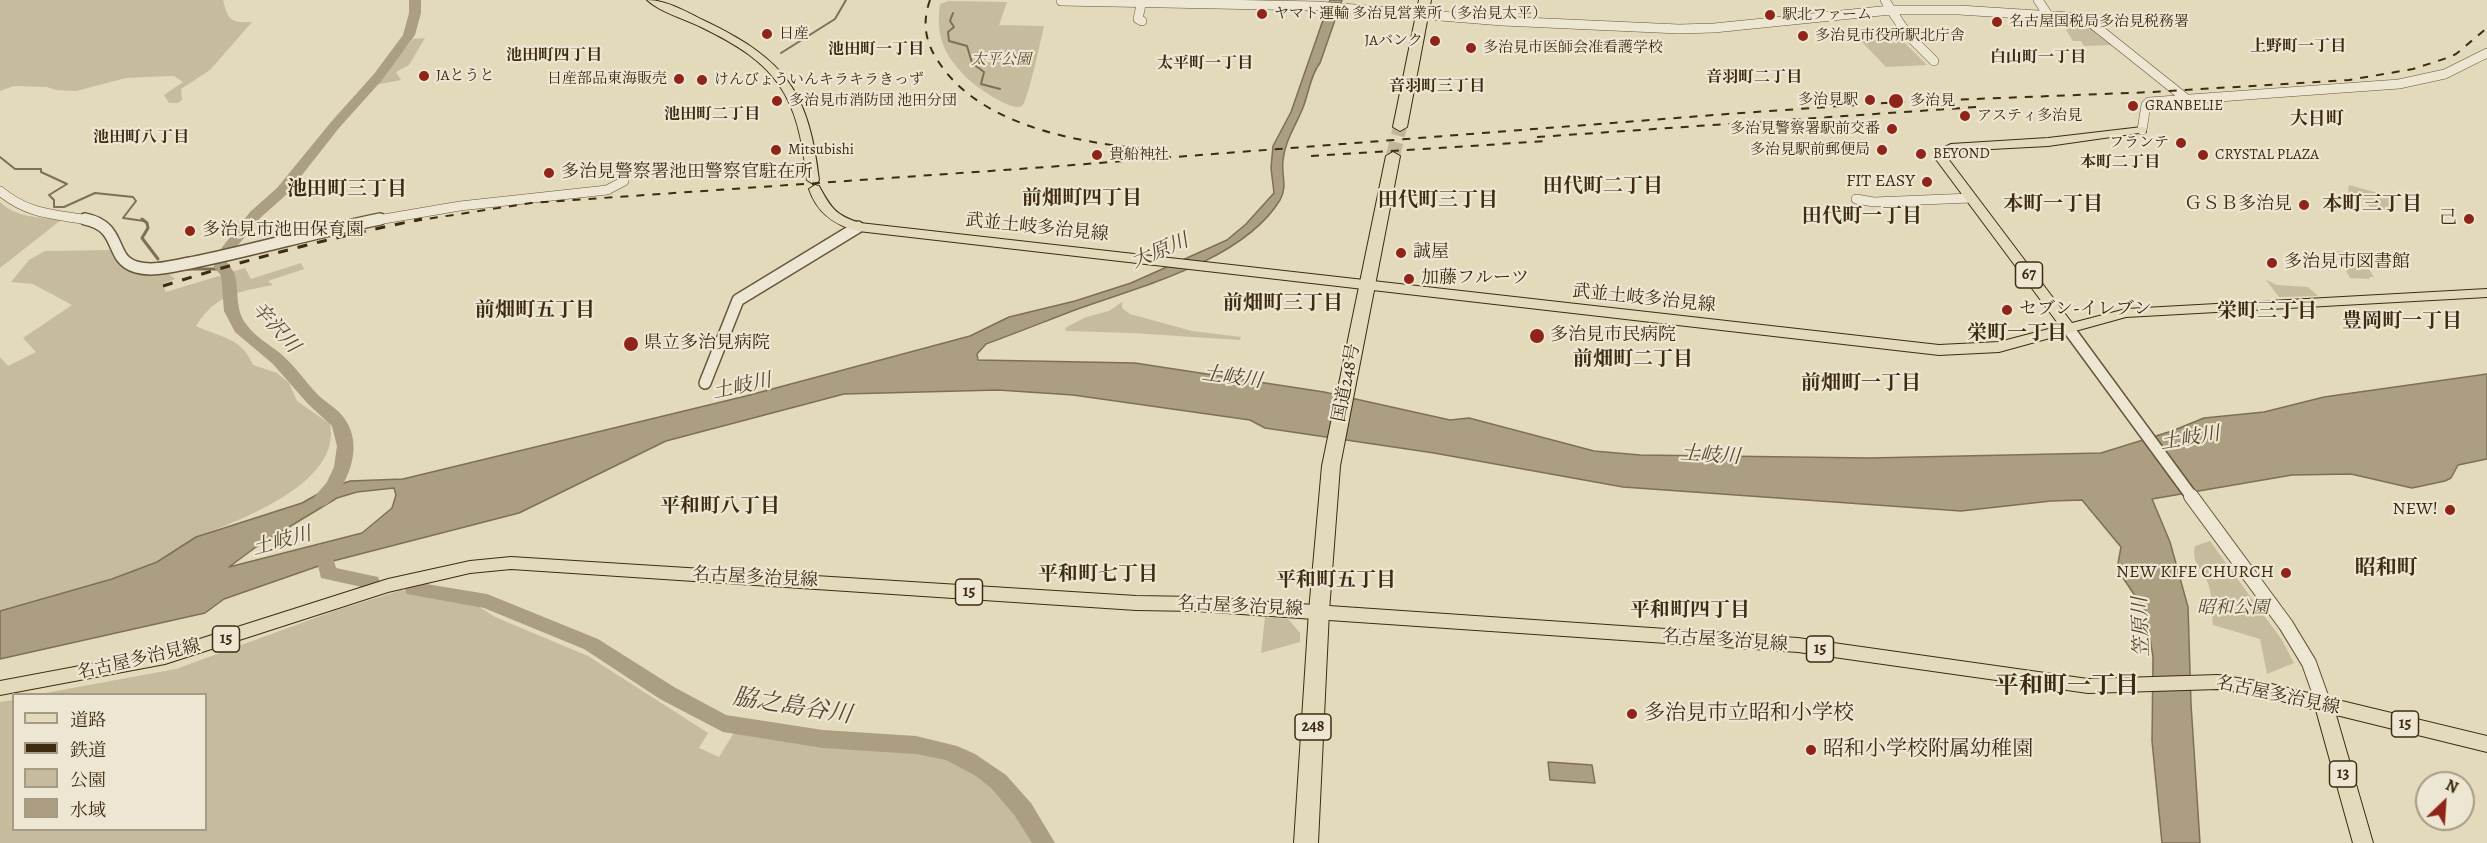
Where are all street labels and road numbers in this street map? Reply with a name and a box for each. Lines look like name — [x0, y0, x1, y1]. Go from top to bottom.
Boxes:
street label: 武並土岐多治見線 — [964, 210, 1110, 246]
road number: 67 — [2016, 262, 2042, 288]
street label: 武並土岐多治見線 — [1571, 281, 1717, 317]
street label: 国道248号 — [1329, 342, 1365, 424]
street label: 名古屋多治見線 — [692, 564, 818, 592]
road number: 15 — [956, 579, 982, 605]
street label: 名古屋多治見線 — [1177, 593, 1303, 621]
road number: 15 — [212, 626, 240, 652]
street label: 名古屋多治見線 — [1661, 626, 1789, 656]
street label: 名古屋多治見線 — [75, 635, 203, 685]
road number: 15 — [1806, 636, 1834, 662]
street label: 名古屋多治見線 — [2214, 672, 2342, 720]
road number: 15 — [2392, 711, 2418, 737]
road number: 248 — [1295, 714, 1331, 740]
road number: 13 — [2330, 761, 2356, 787]

